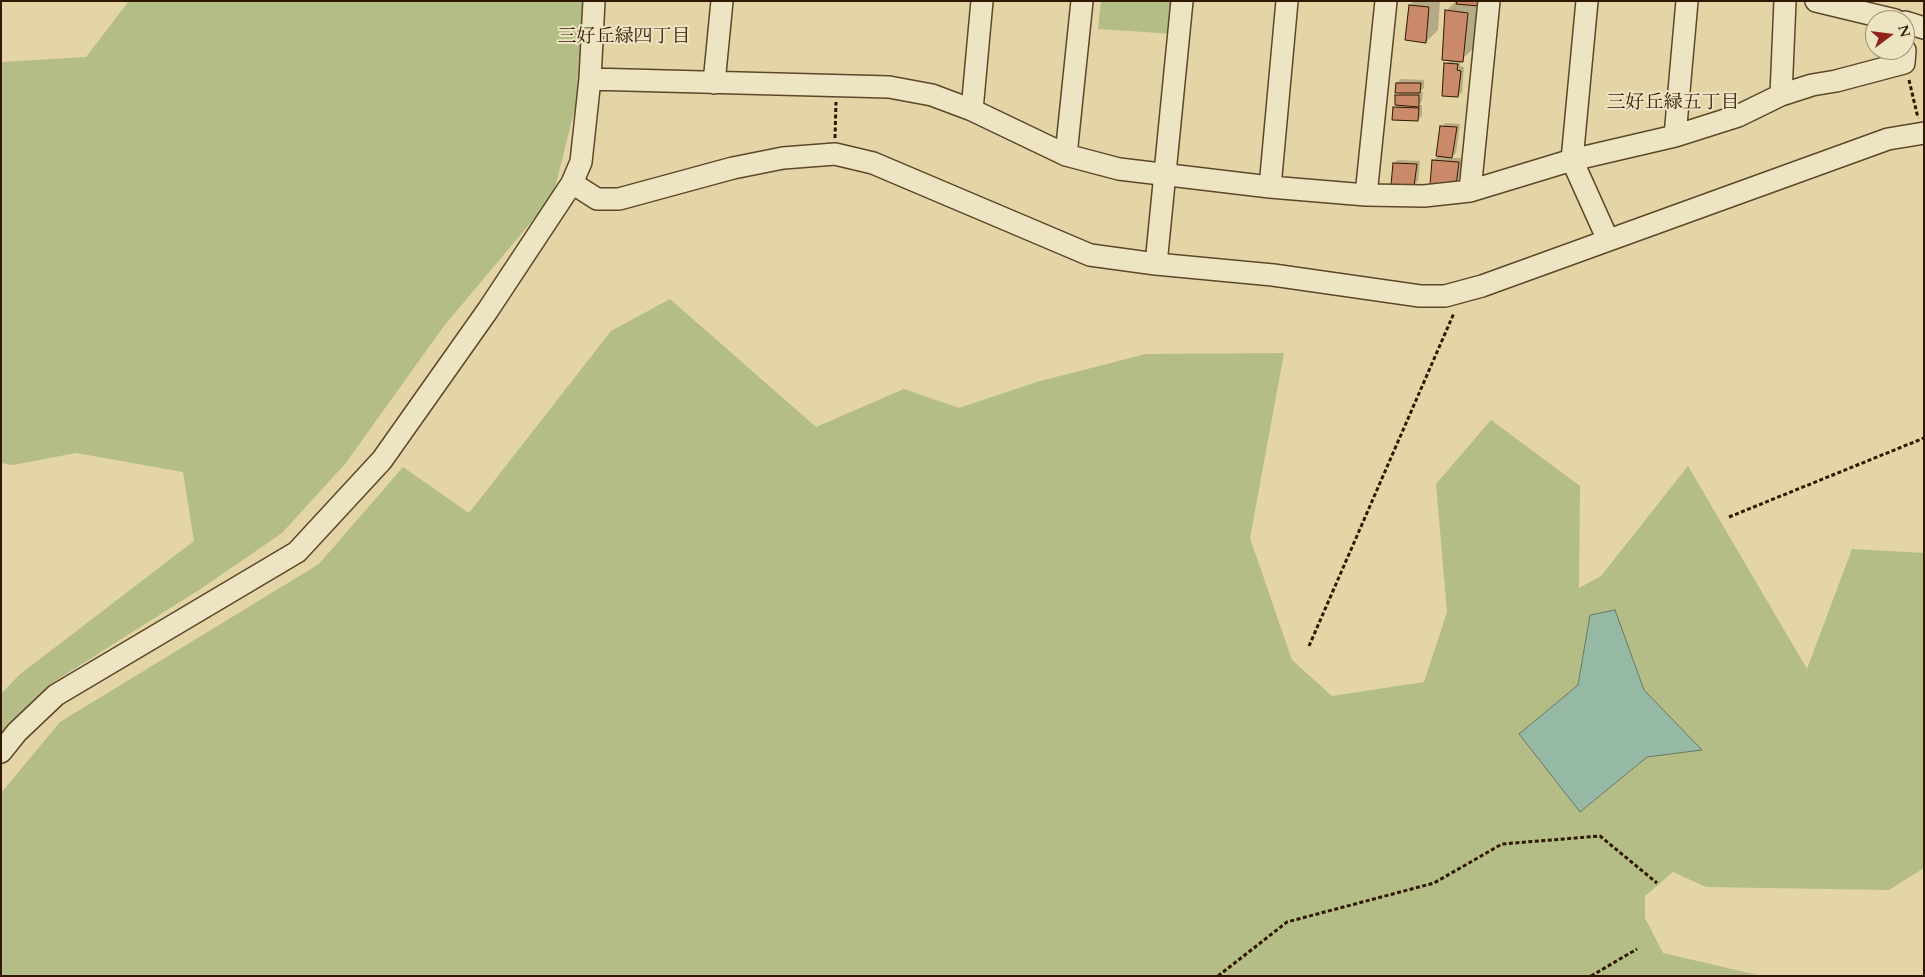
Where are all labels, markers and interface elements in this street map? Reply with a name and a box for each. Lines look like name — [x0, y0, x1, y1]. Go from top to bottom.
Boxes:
north arrow — [1865, 10, 1915, 60]
text: N — [1893, 23, 1915, 40]
district label: 三好丘緑四丁目 — [558, 27, 690, 49]
district label: 三好丘緑五丁目 — [1607, 93, 1739, 115]

